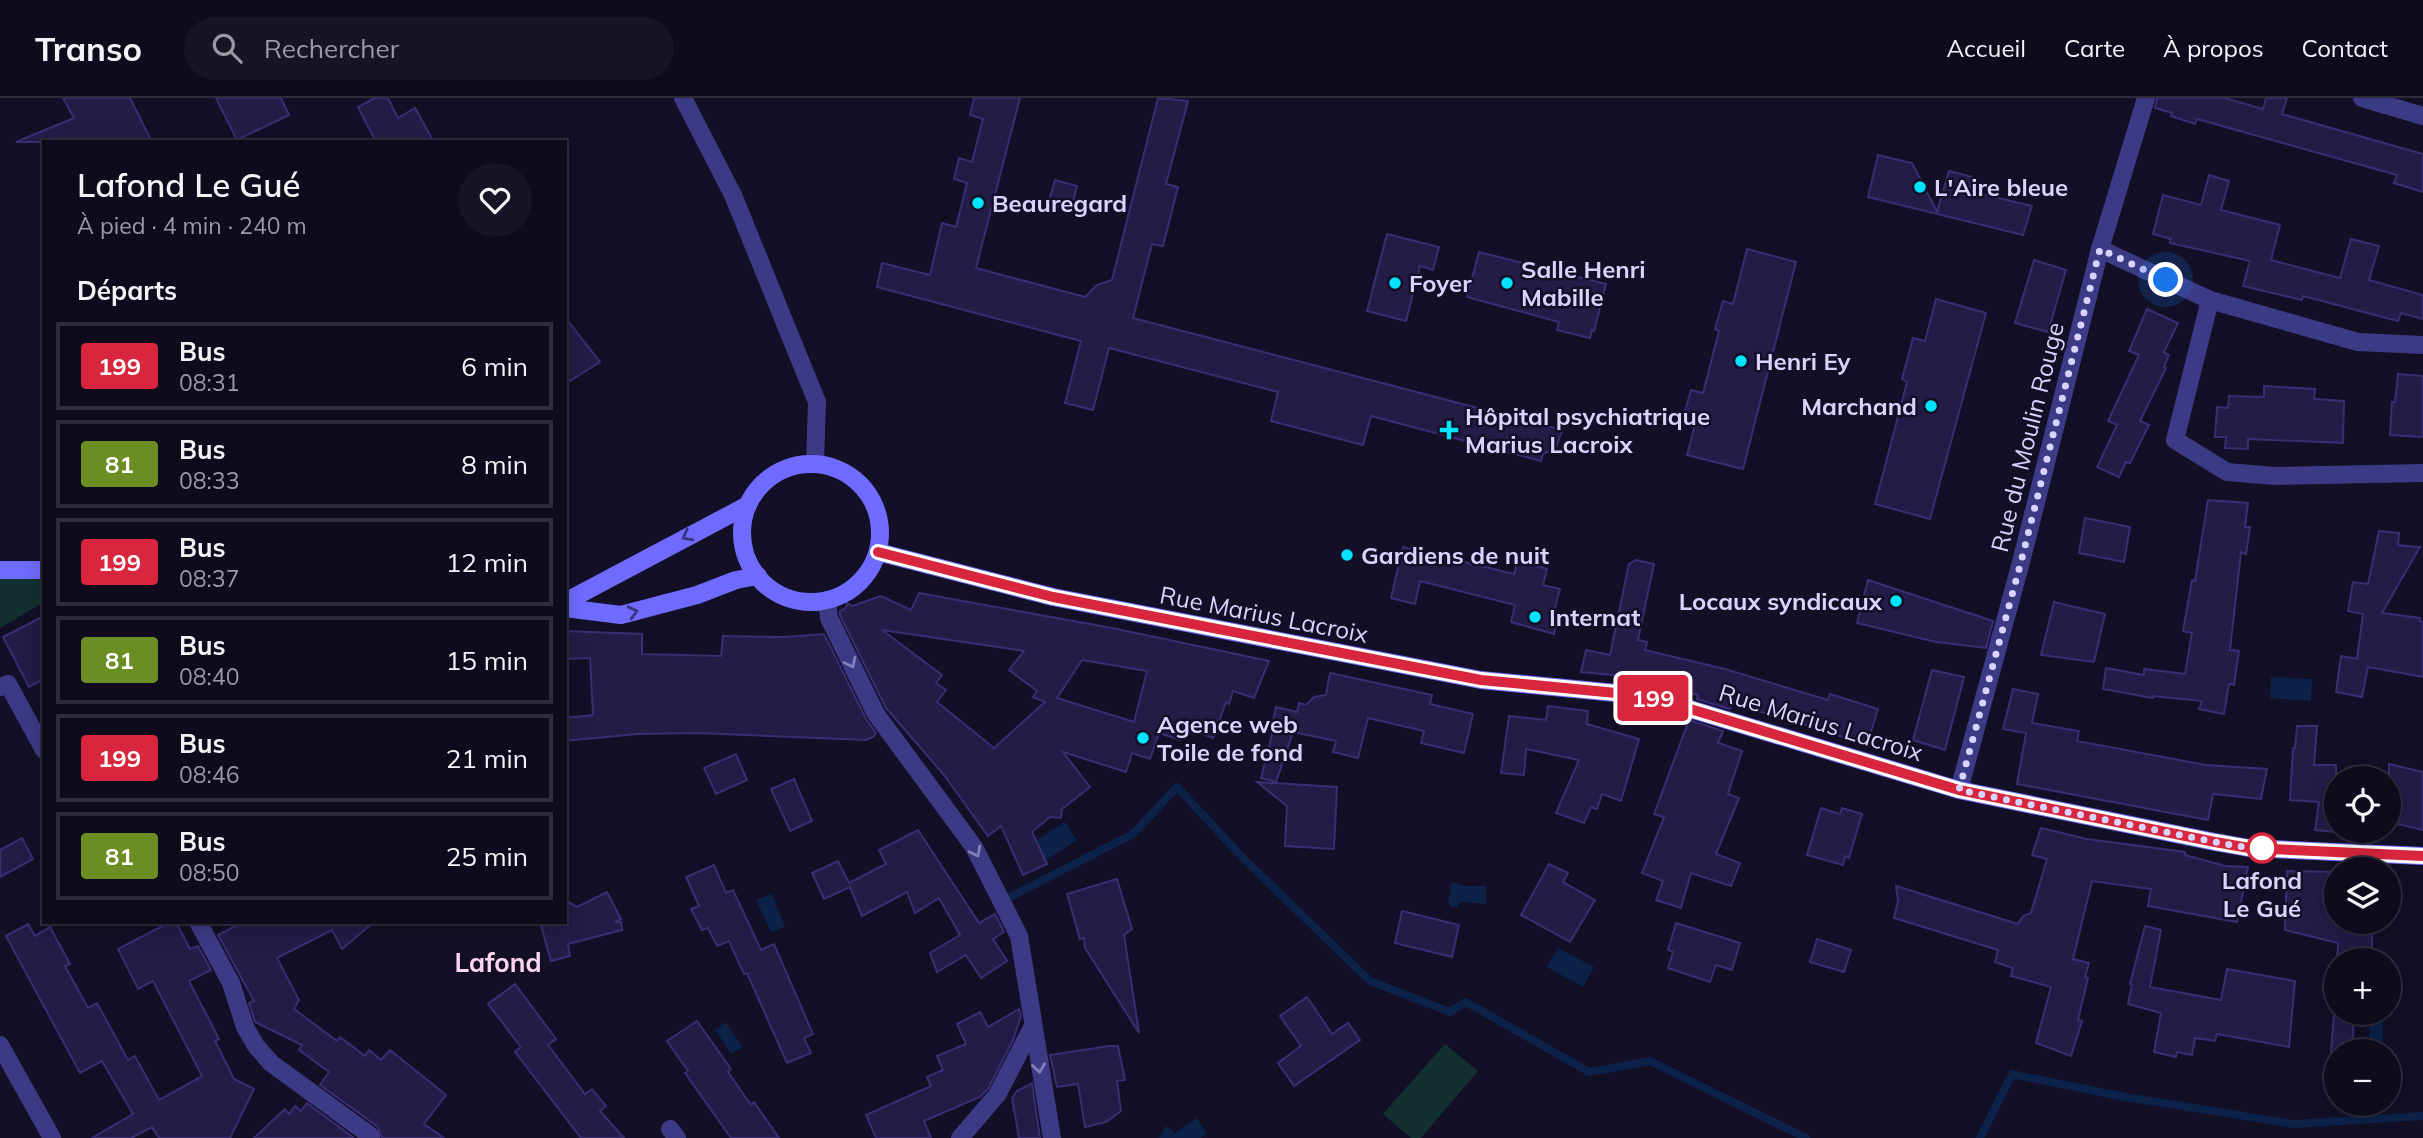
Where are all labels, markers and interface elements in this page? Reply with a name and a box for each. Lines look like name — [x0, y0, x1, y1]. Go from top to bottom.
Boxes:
search box — [184, 17, 674, 80]
text: Transo — [35, 28, 142, 69]
icon: search — [208, 29, 246, 67]
text: Rechercher — [264, 32, 399, 65]
text: Accueil — [1947, 33, 2026, 63]
text: Carte — [2064, 33, 2125, 63]
text: À propos — [2163, 33, 2264, 63]
text: Contact — [2302, 33, 2388, 63]
button: heart — [458, 163, 532, 237]
text: Lafond Le Gué — [77, 164, 301, 205]
place label: L'Aire bleue — [1934, 172, 2068, 202]
marker: L'Aire bleue — [1912, 179, 1928, 195]
place label: Beauregard — [992, 188, 1127, 218]
marker: Beauregard — [970, 195, 986, 211]
text: À pied · 4 min · 240 m — [77, 211, 307, 240]
place label: Salle Henri Mabille — [1521, 254, 1646, 312]
your location — [2148, 262, 2183, 297]
place label: Foyer — [1409, 268, 1472, 298]
text: Départs — [77, 274, 177, 307]
marker: Foyer — [1387, 275, 1403, 291]
marker: Salle Henri Mabille — [1499, 275, 1515, 291]
street label: Rue du Moulin Rouge — [1984, 319, 2070, 555]
text: Bus — [179, 335, 225, 368]
place label: Henri Ey — [1755, 346, 1852, 376]
text: 6 min — [461, 350, 528, 383]
text: 199 — [98, 351, 141, 381]
marker: Henri Ey — [1733, 353, 1749, 369]
text: 08:31 — [179, 368, 239, 397]
place label: Marchand — [1801, 391, 1917, 421]
marker: Marchand — [1923, 398, 1939, 414]
place label: Hôpital psychiatrique Marius Lacroix — [1465, 401, 1710, 459]
marker: Hôpital psychiatrique Marius Lacroix — [1439, 420, 1459, 440]
text: Bus — [179, 433, 225, 466]
text: 8 min — [461, 448, 528, 481]
text: 81 — [105, 449, 134, 479]
text: 08:33 — [179, 466, 239, 495]
one-way arrow — [682, 528, 694, 541]
text: Bus — [179, 531, 225, 564]
place label: Gardiens de nuit — [1361, 540, 1549, 570]
text: 12 min — [446, 546, 528, 579]
text: 199 — [98, 547, 141, 577]
marker: Gardiens de nuit — [1339, 547, 1355, 563]
text: 08:37 — [179, 564, 239, 593]
street label: Rue Marius Lacroix — [1157, 579, 1371, 649]
place label: Locaux syndicaux — [1679, 586, 1883, 616]
marker: Locaux syndicaux — [1888, 593, 1904, 609]
place label: Internat — [1549, 602, 1640, 632]
one-way arrow — [627, 606, 639, 620]
marker: Internat — [1527, 609, 1543, 625]
text: Bus — [179, 629, 225, 662]
text: 15 min — [446, 644, 528, 677]
text: 81 — [105, 645, 134, 675]
one-way arrow — [843, 656, 857, 668]
text: 08:40 — [179, 662, 239, 691]
line badge: 199 — [1613, 675, 1693, 721]
street label: Rue Marius Lacroix — [1716, 677, 1927, 767]
text: 199 — [1631, 683, 1675, 713]
place label: Agence web Toile de fond — [1157, 709, 1303, 767]
text: Bus — [179, 727, 225, 760]
marker: Agence web Toile de fond — [1135, 730, 1151, 746]
text: 21 min — [446, 742, 528, 775]
text: 199 — [98, 743, 141, 773]
text: 08:46 — [179, 760, 239, 789]
map controls — [2324, 766, 2401, 1116]
button: locate — [2324, 766, 2401, 843]
text: Bus — [179, 825, 225, 858]
marker: Lafond Le Gué — [2247, 833, 2277, 863]
text: 25 min — [446, 840, 528, 873]
text: 81 — [105, 841, 134, 871]
one-way arrow — [968, 845, 981, 858]
button: layers — [2324, 857, 2401, 934]
text: 08:50 — [179, 858, 239, 887]
place label: Lafond Le Gué — [2222, 865, 2302, 923]
district label: Lafond — [454, 946, 542, 979]
button: + — [2324, 948, 2401, 1025]
button: − — [2324, 1039, 2401, 1116]
one-way arrow — [1032, 1062, 1047, 1074]

